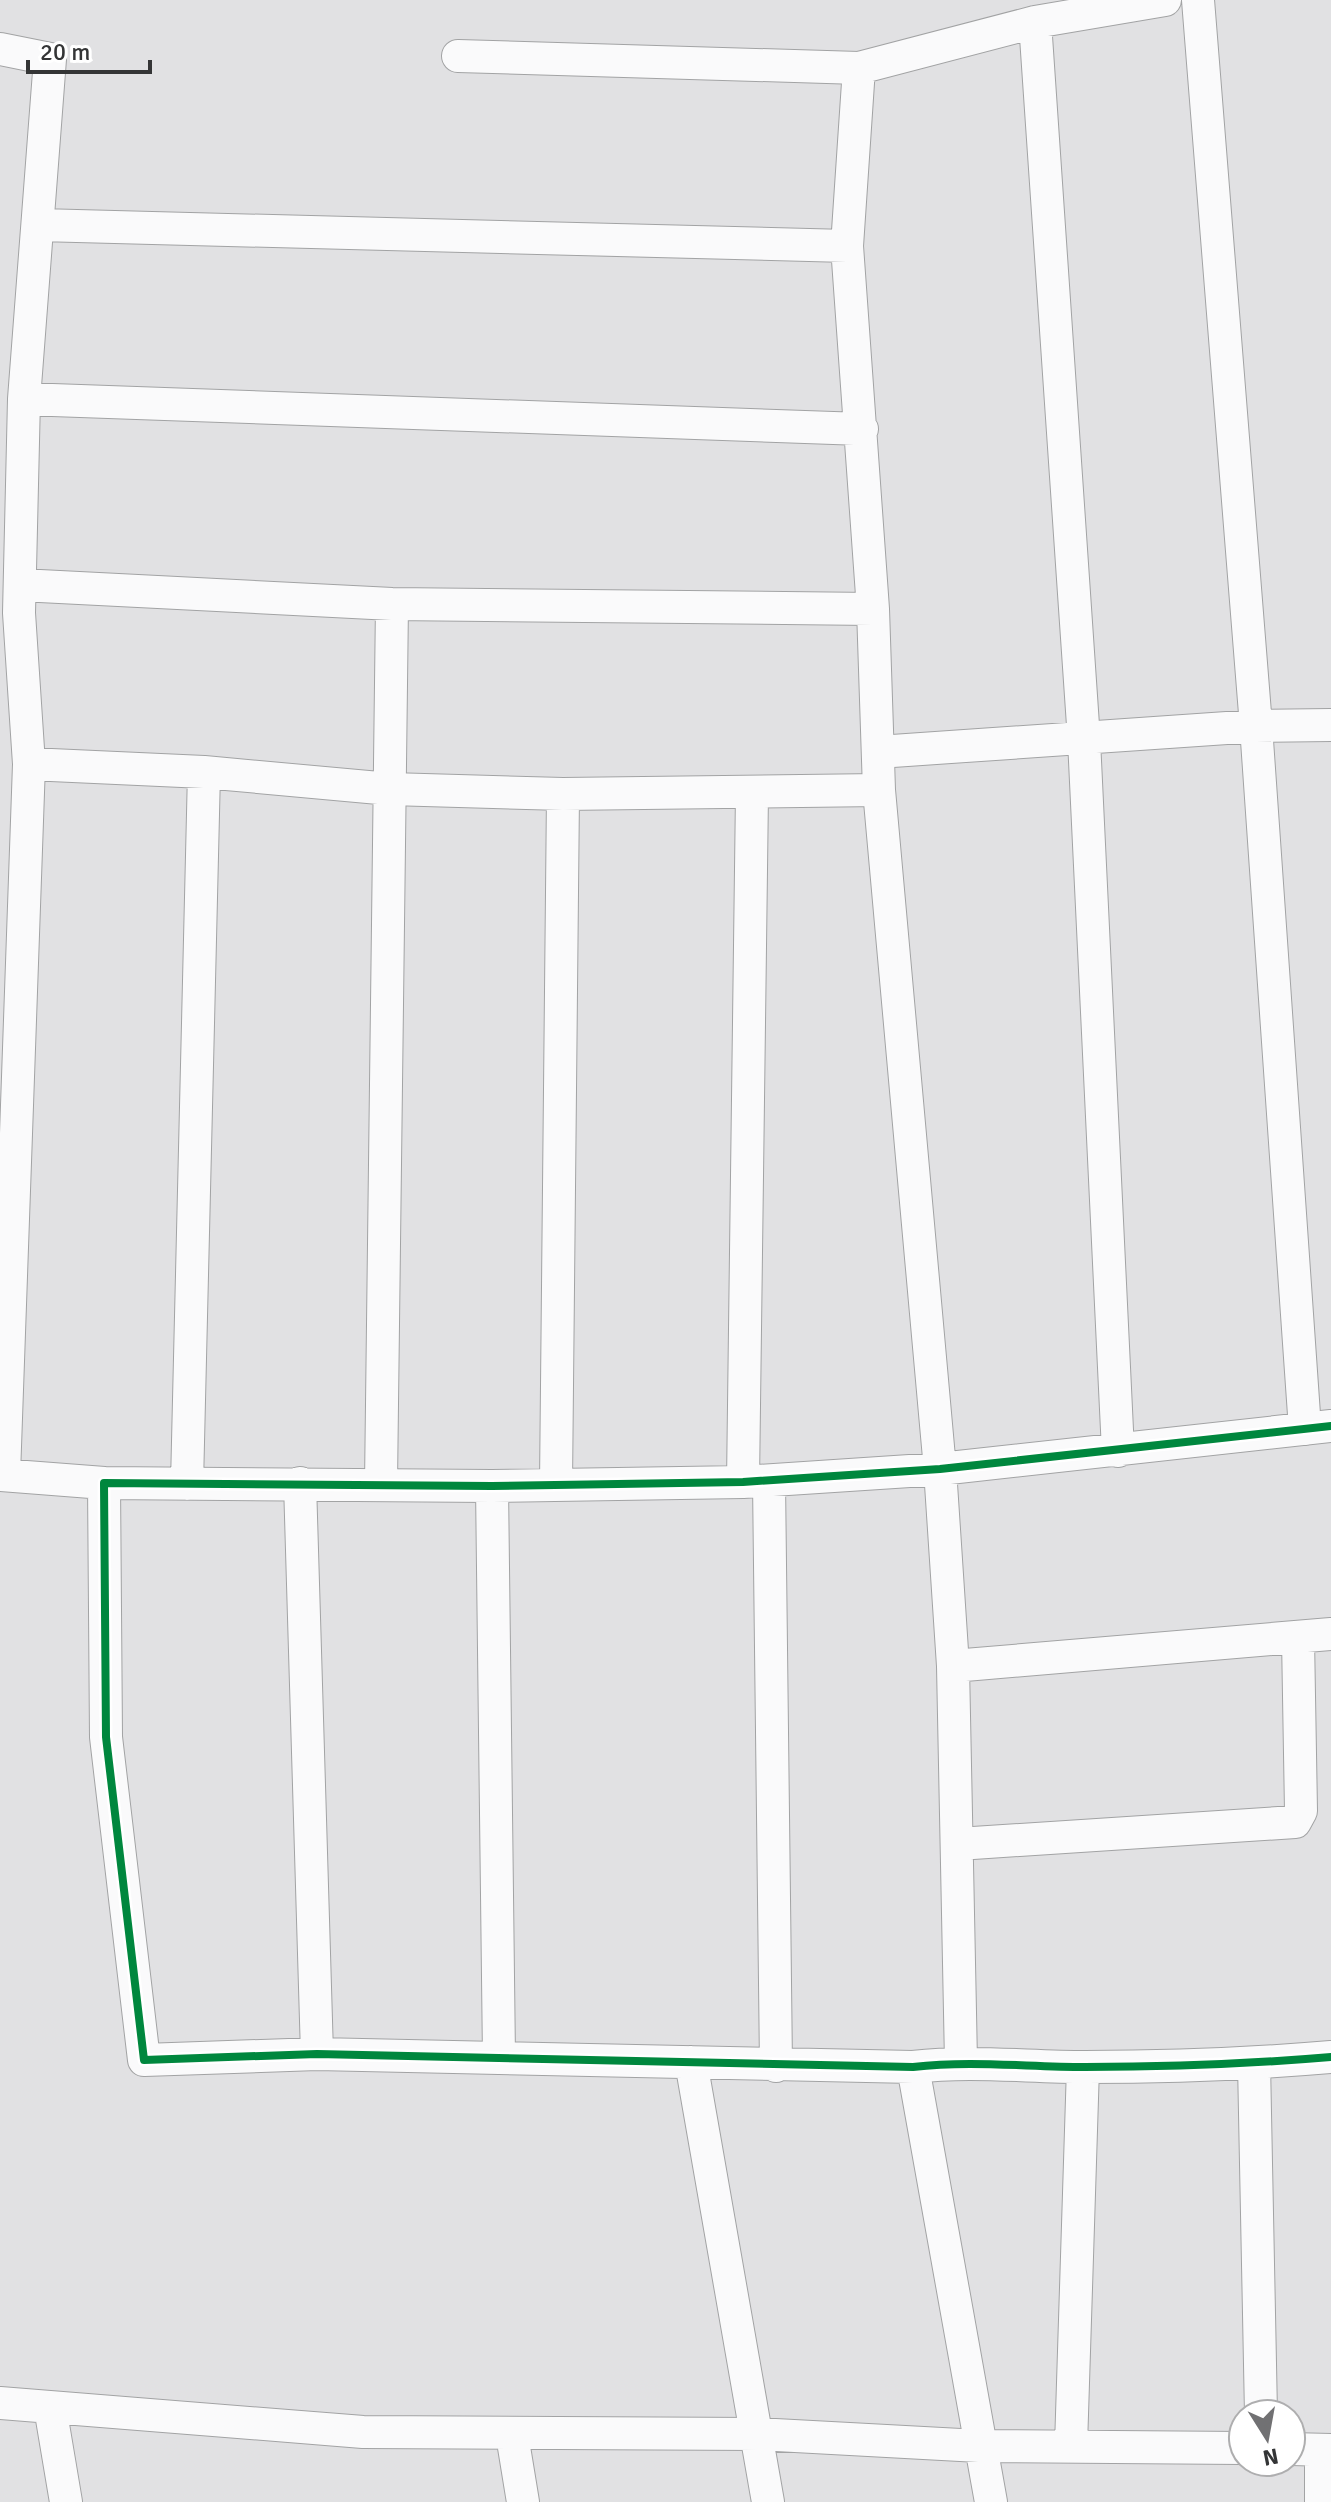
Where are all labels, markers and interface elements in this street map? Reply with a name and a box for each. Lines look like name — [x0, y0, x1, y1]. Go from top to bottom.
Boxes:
scale bar — [28, 24, 150, 74]
text: 20 m — [40, 37, 90, 67]
north arrow — [1227, 2398, 1307, 2478]
text: N — [1261, 2442, 1281, 2472]

